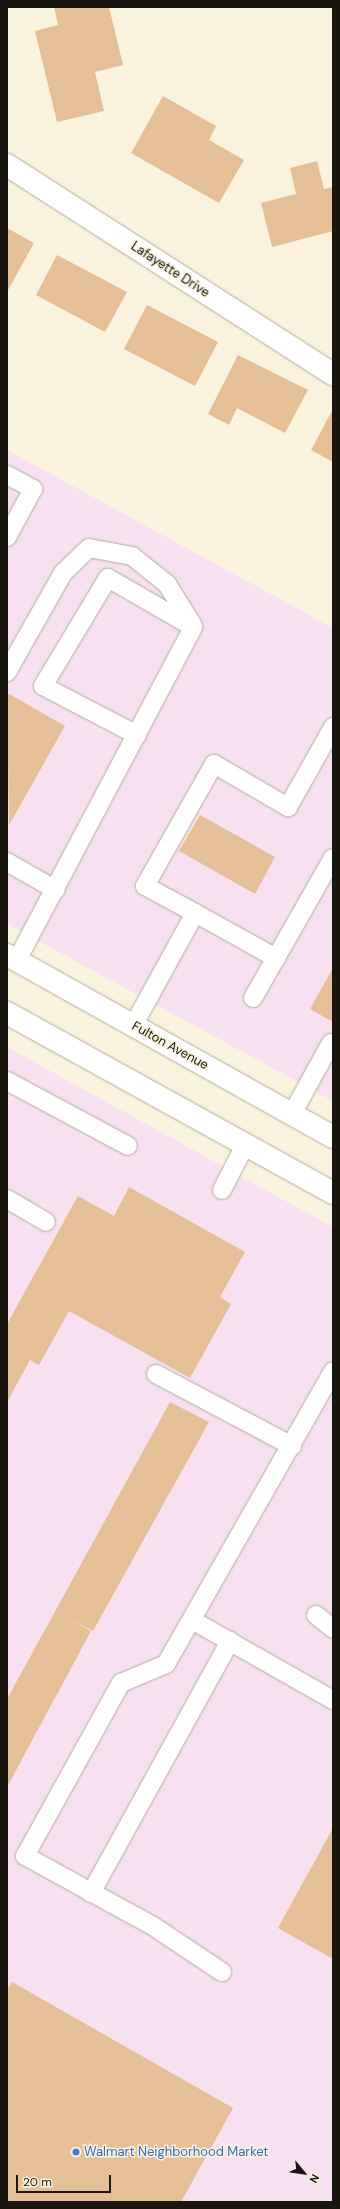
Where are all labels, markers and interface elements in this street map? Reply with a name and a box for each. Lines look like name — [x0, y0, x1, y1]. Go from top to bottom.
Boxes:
street label: Lafayette Drive — [128, 239, 212, 301]
street label: Fulton Avenue — [129, 1019, 211, 1073]
place label: Walmart Neighborhood Market — [84, 2144, 268, 2160]
marker: Walmart Neighborhood Market — [71, 2147, 81, 2157]
north arrow — [284, 2153, 324, 2193]
scale bar — [18, 2167, 113, 2193]
text: N — [306, 2172, 323, 2186]
text: 20 m — [23, 2174, 52, 2190]

